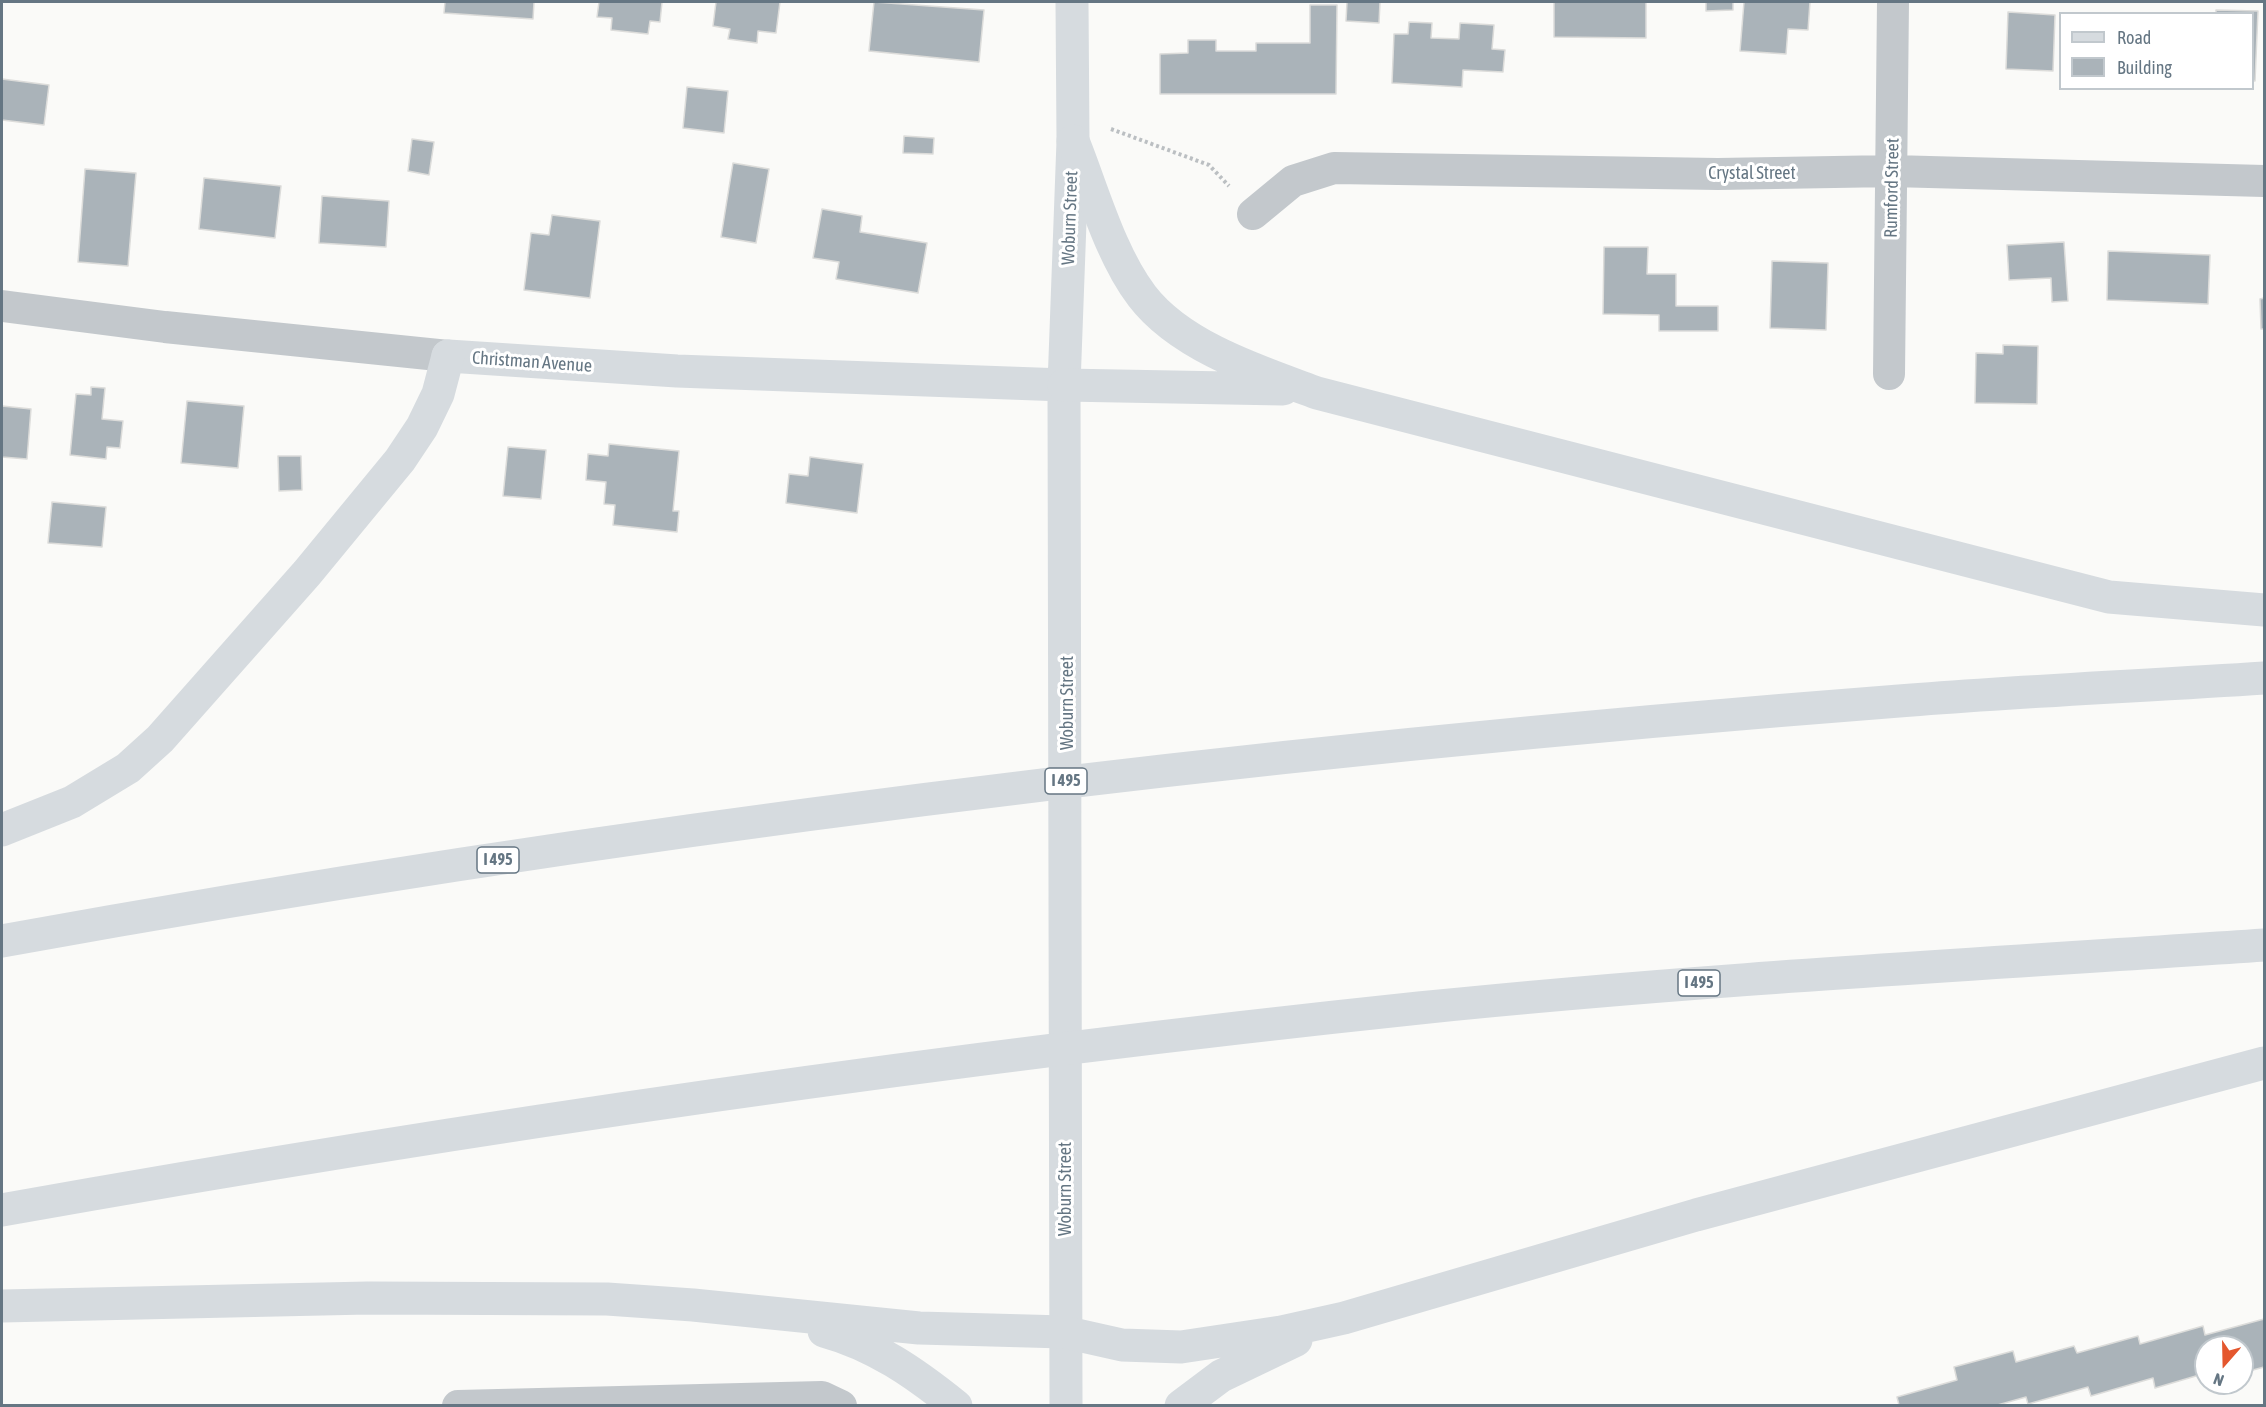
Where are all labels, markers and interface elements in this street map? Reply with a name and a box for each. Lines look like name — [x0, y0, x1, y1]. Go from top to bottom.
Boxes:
legend — [2059, 12, 2254, 90]
text: Road — [2117, 27, 2151, 48]
text: Building — [2117, 57, 2172, 78]
street label: Rumford Street — [1880, 138, 1904, 238]
street label: Crystal Street — [1708, 162, 1796, 184]
street label: Woburn Street — [1058, 171, 1082, 265]
street label: Christman Avenue — [471, 347, 593, 377]
street label: Woburn Street — [1056, 656, 1078, 750]
road number: I 495 — [1045, 768, 1087, 794]
road number: I 495 — [477, 847, 519, 873]
road number: I 495 — [1678, 970, 1720, 996]
street label: Woburn Street — [1054, 1142, 1076, 1236]
north arrow — [2194, 1335, 2254, 1395]
text: N — [2211, 1370, 2226, 1390]

